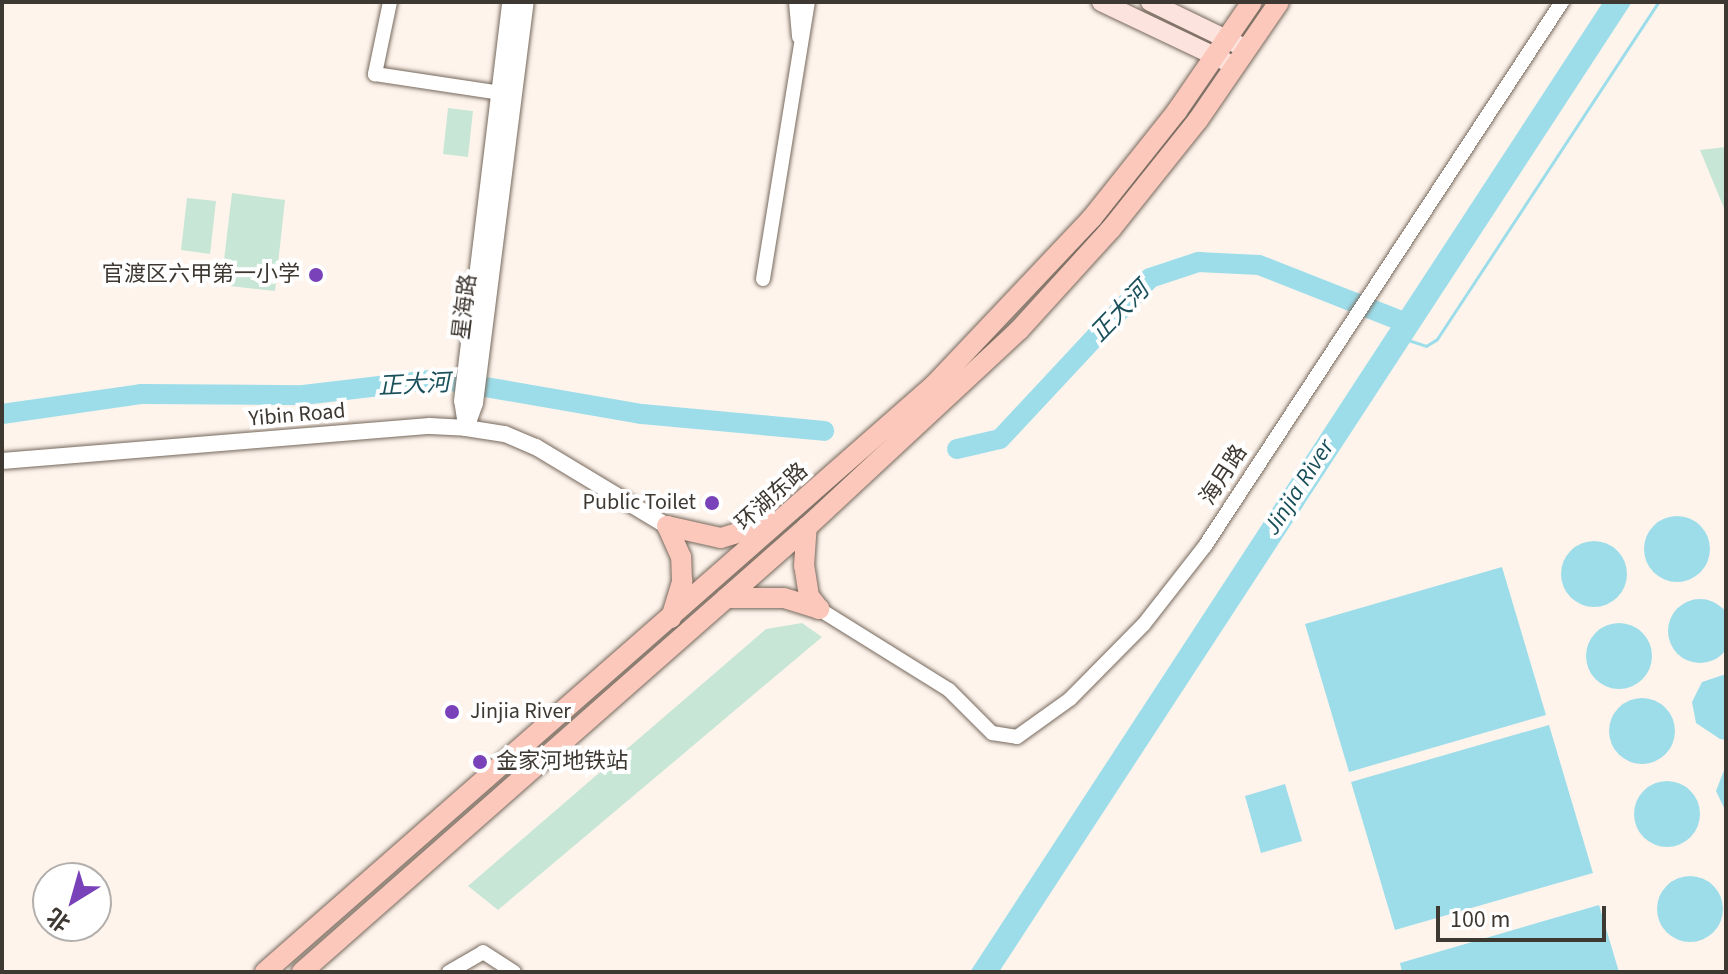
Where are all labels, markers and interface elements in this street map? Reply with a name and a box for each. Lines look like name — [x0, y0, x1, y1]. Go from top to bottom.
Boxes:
place label: 官渡区六甲第一小学 — [102, 262, 300, 288]
marker: 官渡区六甲第一小学 — [307, 266, 325, 284]
street label: 星海路 — [448, 273, 482, 341]
water label: 正大河 — [1085, 276, 1155, 348]
water label: 正大河 — [377, 369, 451, 401]
street label: Yibin Road — [247, 398, 347, 432]
water label: Jinjia River — [1258, 434, 1340, 540]
street label: 海月路 — [1195, 440, 1253, 510]
street label: 环湖东路 — [730, 458, 814, 536]
place label: Public Toilet — [583, 490, 696, 516]
marker: Public Toilet — [703, 494, 721, 512]
place label: Jinjia River — [470, 699, 571, 725]
marker: Jinjia River — [441, 701, 463, 723]
place label: 金家河地铁站 — [496, 749, 628, 775]
marker: 金家河地铁站 — [471, 753, 489, 771]
north arrow — [32, 862, 112, 942]
scale bar — [1440, 890, 1610, 940]
text: 北 — [40, 900, 77, 939]
text: 100 m — [1450, 902, 1510, 937]

